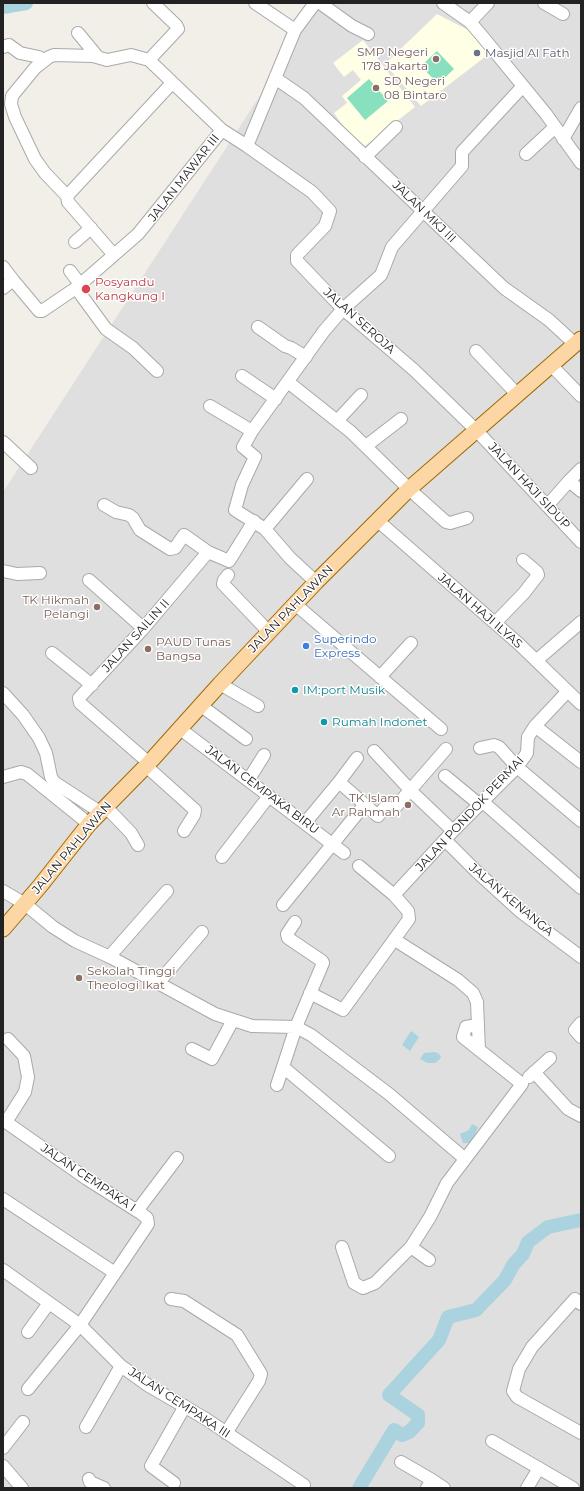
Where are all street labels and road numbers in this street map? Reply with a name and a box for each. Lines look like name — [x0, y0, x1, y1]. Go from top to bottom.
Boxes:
street label: JALAN MAWAR III — [145, 131, 223, 225]
street label: JALAN MKJ III — [389, 178, 459, 246]
street label: JALAN SEROJA — [320, 285, 398, 357]
street label: JALAN HAJI SIDUP — [485, 440, 573, 532]
street label: JALAN PAHLAWAN — [246, 562, 336, 656]
street label: JALAN HAJI ILYAS — [435, 570, 525, 652]
street label: JALAN SAILIN II — [99, 596, 173, 676]
street label: JALAN CEMPAKA BIRU — [202, 743, 322, 837]
street label: JALAN PONDOK PERMAI — [413, 754, 527, 874]
street label: JALAN PAHLAWAN — [29, 799, 115, 897]
street label: JALAN KENANGA — [466, 861, 556, 939]
street label: JALAN CEMPAKA I — [38, 1141, 138, 1215]
street label: JALAN CEMPAKA III — [125, 1365, 233, 1441]

